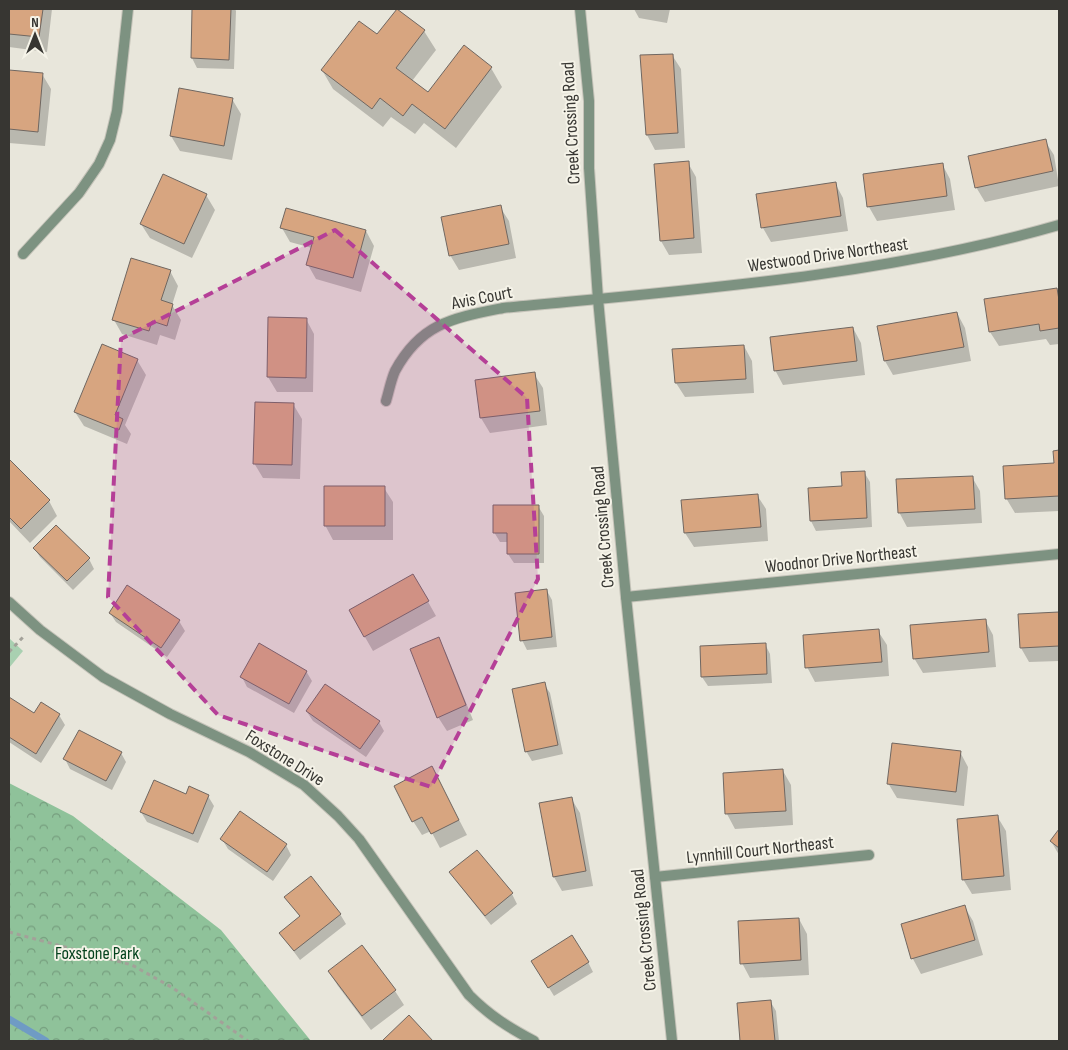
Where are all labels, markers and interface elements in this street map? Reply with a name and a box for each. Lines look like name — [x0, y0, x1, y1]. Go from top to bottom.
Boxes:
north arrow — [10, 10, 60, 60]
text: N — [31, 14, 39, 31]
street label: Creek Crossing Road — [557, 61, 585, 185]
street label: Westwood Drive Northeast — [747, 233, 910, 277]
street label: Avis Court — [449, 282, 515, 314]
street label: Creek Crossing Road — [587, 465, 619, 589]
street label: Woodnor Drive Northeast — [764, 541, 919, 577]
street label: Foxstone Drive — [242, 725, 328, 791]
street label: Lynnhill Court Northeast — [685, 832, 835, 868]
street label: Creek Crossing Road — [627, 868, 661, 992]
park label: Foxstone Park — [55, 943, 139, 964]

